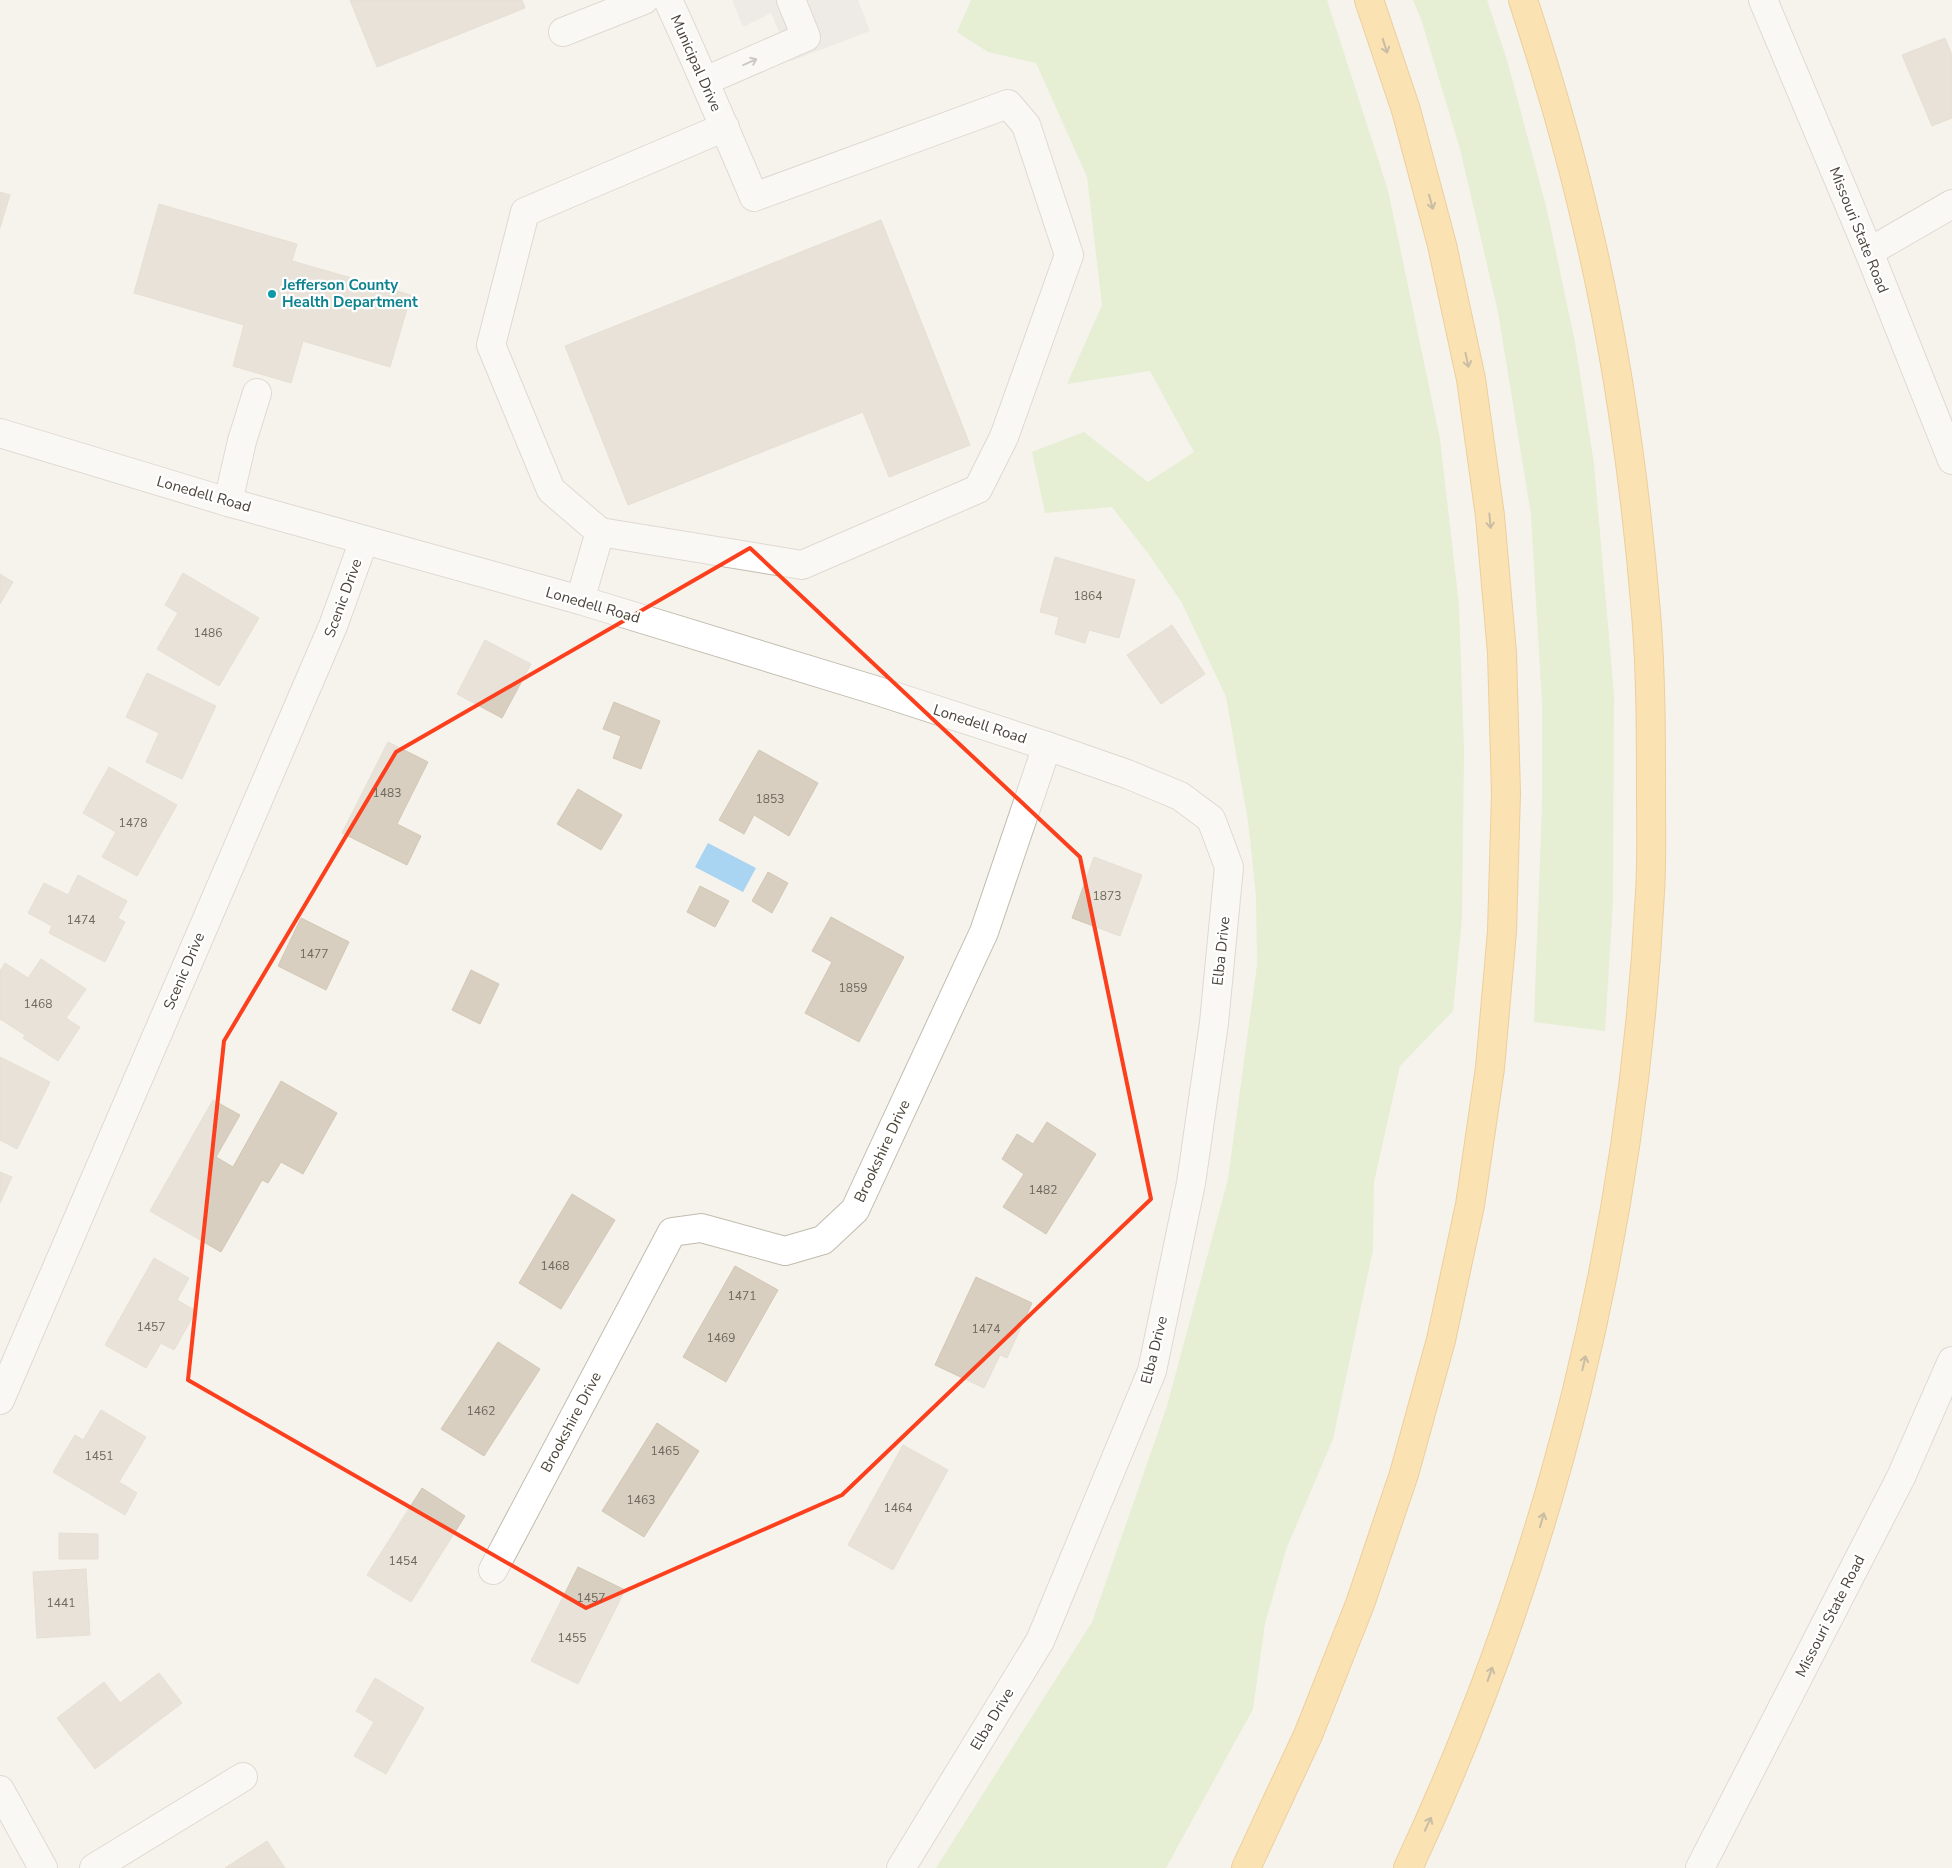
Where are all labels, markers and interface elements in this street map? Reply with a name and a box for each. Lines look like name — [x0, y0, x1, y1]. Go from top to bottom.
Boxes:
street label: Municipal Drive — [666, 11, 726, 115]
one-way arrow — [1380, 38, 1390, 54]
one-way arrow — [742, 56, 757, 66]
street label: Missouri State Road — [1825, 164, 1893, 296]
one-way arrow — [1426, 194, 1436, 210]
place label: Jefferson County Health Department — [281, 275, 418, 312]
marker: Jefferson County Health Department — [266, 288, 278, 300]
one-way arrow — [1462, 352, 1472, 368]
street label: Lonedell Road — [154, 471, 254, 517]
one-way arrow — [1485, 513, 1495, 529]
street label: Scenic Drive — [320, 556, 366, 640]
street label: Lonedell Road — [543, 582, 643, 628]
house number: 1864 — [1074, 588, 1102, 604]
house number: 1486 — [194, 625, 222, 641]
street label: Lonedell Road — [931, 699, 1029, 749]
house number: 1483 — [373, 785, 401, 801]
house number: 1853 — [756, 791, 784, 807]
house number: 1478 — [119, 815, 147, 831]
house number: 1873 — [1093, 888, 1121, 904]
house number: 1474 — [67, 912, 95, 928]
street label: Elba Drive — [1207, 915, 1235, 987]
street label: Scenic Drive — [159, 929, 209, 1013]
house number: 1477 — [300, 946, 328, 962]
house number: 1859 — [839, 980, 867, 996]
house number: 1468 — [24, 996, 52, 1012]
street label: Brookshire Drive — [849, 1096, 915, 1206]
house number: 1482 — [1029, 1182, 1057, 1198]
house number: 1468 — [541, 1258, 569, 1274]
house number: 1471 — [728, 1288, 756, 1304]
street label: Elba Drive — [1136, 1314, 1172, 1386]
house number: 1457 — [137, 1319, 165, 1335]
house number: 1474 — [972, 1321, 1000, 1337]
house number: 1469 — [707, 1330, 735, 1346]
one-way arrow — [1580, 1355, 1589, 1371]
street label: Brookshire Drive — [536, 1368, 606, 1476]
house number: 1462 — [467, 1403, 495, 1419]
house number: 1465 — [651, 1443, 679, 1459]
house number: 1451 — [85, 1448, 113, 1464]
house number: 1463 — [627, 1492, 655, 1508]
house number: 1464 — [884, 1500, 912, 1516]
one-way arrow — [1537, 1512, 1547, 1528]
street label: Missouri State Road — [1791, 1552, 1869, 1680]
house number: 1454 — [389, 1553, 417, 1569]
house number: 1457 — [577, 1590, 605, 1606]
house number: 1441 — [47, 1595, 75, 1611]
house number: 1455 — [558, 1630, 586, 1646]
one-way arrow — [1486, 1666, 1495, 1682]
street label: Elba Drive — [966, 1684, 1018, 1754]
one-way arrow — [1424, 1817, 1434, 1832]

